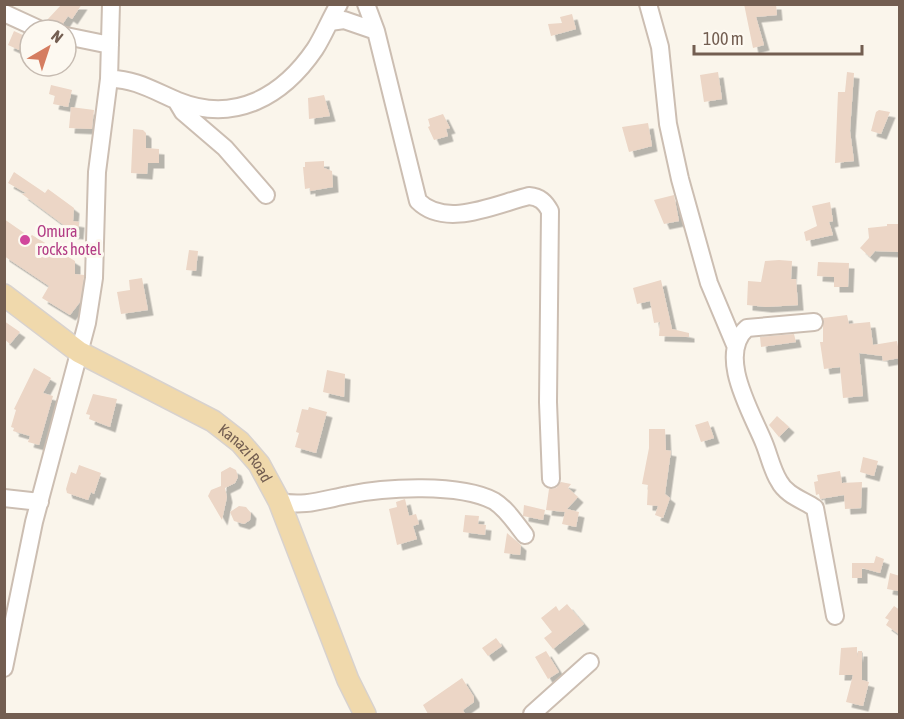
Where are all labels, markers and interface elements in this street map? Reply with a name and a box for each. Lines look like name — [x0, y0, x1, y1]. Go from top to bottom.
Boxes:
north arrow — [18, 18, 78, 78]
scale bar — [694, 18, 862, 56]
text: N — [48, 26, 67, 46]
text: 100 m — [703, 28, 744, 49]
place label: Omura rocks hotel — [37, 222, 102, 258]
marker: Omura rocks hotel — [18, 233, 32, 247]
street label: Kanazi Road — [215, 420, 276, 485]

